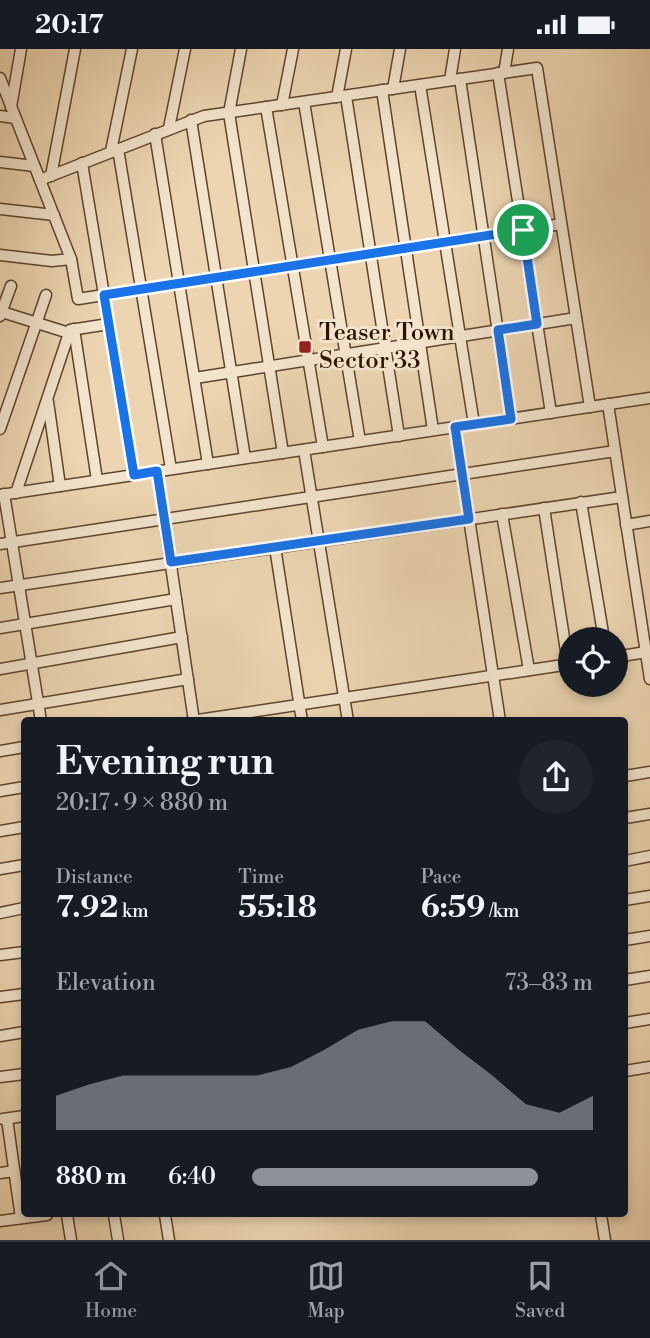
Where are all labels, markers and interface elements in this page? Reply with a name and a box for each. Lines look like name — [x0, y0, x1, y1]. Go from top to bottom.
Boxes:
text: 20:17 — [35, 9, 104, 41]
pin — [493, 200, 553, 260]
icon: arrive — [504, 211, 542, 249]
place label: Teaser Town Sector 33 — [319, 318, 455, 376]
marker: Teaser Town Sector 33 — [297, 339, 313, 355]
map controls — [558, 627, 628, 697]
button: locate — [558, 627, 628, 697]
text: Evening run — [56, 739, 274, 786]
button: share — [519, 740, 593, 814]
text: 20:17 · 9 × 880 m — [56, 789, 228, 817]
text: Distance — [56, 865, 133, 889]
text: Time — [238, 865, 284, 889]
text: Pace — [421, 865, 461, 889]
text: 7.92 — [56, 889, 118, 927]
text: 55:18 — [238, 889, 317, 927]
text: 6:59 — [421, 889, 485, 927]
text: km — [118, 899, 149, 923]
text: /km — [485, 899, 519, 923]
text: Elevation — [56, 969, 156, 997]
text: 73–83 m — [505, 969, 593, 997]
text: 880 m — [56, 1163, 127, 1191]
text: 6:40 — [168, 1163, 216, 1191]
tab: Home — [85, 1257, 137, 1323]
tab: Map — [307, 1257, 345, 1323]
tab: Saved — [515, 1257, 565, 1323]

